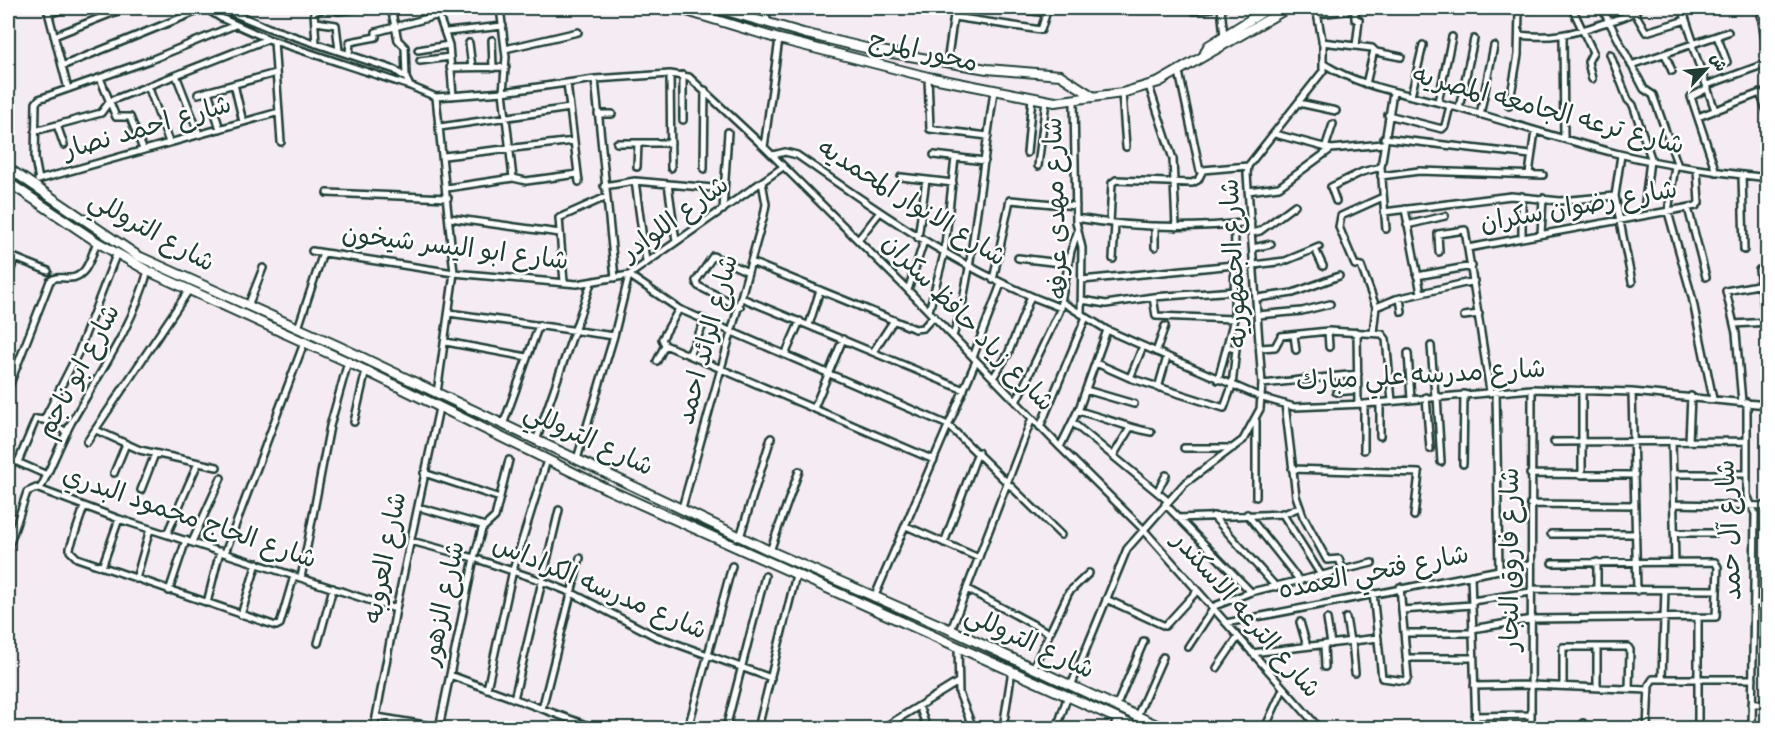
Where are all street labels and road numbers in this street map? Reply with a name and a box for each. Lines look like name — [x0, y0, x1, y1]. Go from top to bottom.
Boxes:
street label: محور المرج — [865, 22, 981, 84]
street label: شارع ترعه الجامعه المصريه — [1408, 57, 1688, 167]
street label: شارع احمد نصار — [58, 87, 236, 172]
street label: شارع مهدى عرفه — [1036, 116, 1080, 300]
street label: شارع الانوار المحمديه — [809, 131, 1013, 277]
street label: شارع اللوادر — [613, 168, 738, 273]
street label: شارع رضوان سكران — [1477, 172, 1681, 244]
street label: شارع الجمهوريه — [1213, 178, 1259, 348]
street label: شارع التروللي — [80, 183, 221, 284]
street label: شارع ابو اليسر شيخون — [339, 216, 571, 282]
street label: شارع زياد حافظ سكران — [872, 226, 1062, 422]
street label: شارع الرائد احمد — [668, 251, 750, 429]
street label: شارع ابو ناجم — [29, 298, 131, 446]
street label: شارع مدرسه علي مبارك — [1295, 351, 1547, 404]
street label: شارع التروللي — [517, 394, 659, 489]
street label: شارع الحاج محمود البدري — [57, 458, 321, 580]
street label: شارع آل حمد — [1708, 458, 1754, 602]
street label: شارع فاروق النجار — [1493, 467, 1531, 653]
street label: شارع العروبه — [356, 489, 418, 627]
street label: شارع الترعه الاسكندر — [1160, 523, 1328, 708]
street label: شارع مدرسه الكراداس — [486, 527, 712, 651]
street label: شارع فتحي العمده — [1276, 537, 1473, 612]
street label: شارع الزهور — [413, 538, 477, 671]
street label: شارع التروللي — [958, 597, 1100, 692]

